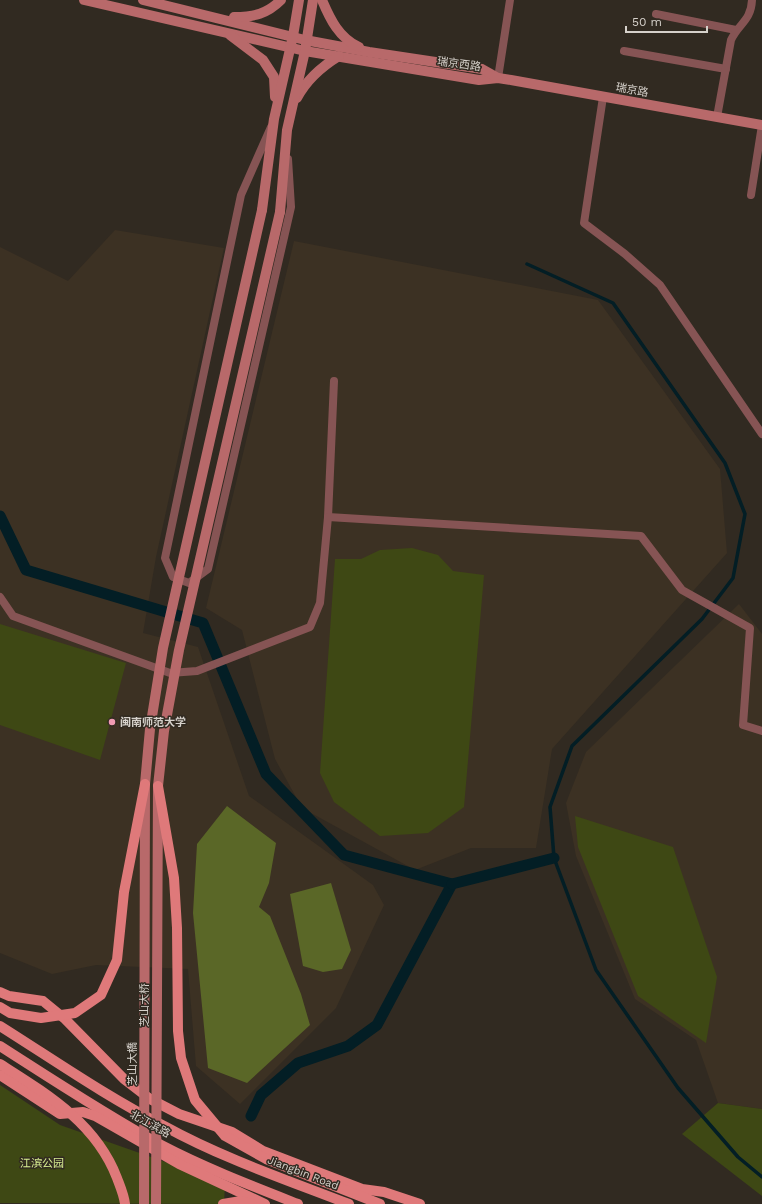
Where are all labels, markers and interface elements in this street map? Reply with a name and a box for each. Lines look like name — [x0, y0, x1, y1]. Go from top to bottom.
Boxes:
scale bar — [626, 8, 707, 34]
text: 50 m — [632, 15, 662, 29]
street label: 瑞京西路 — [436, 55, 482, 73]
street label: 瑞京路 — [615, 81, 649, 99]
place label: 闽南师范大学 — [120, 716, 186, 729]
marker: 闽南师范大学 — [107, 717, 117, 727]
street label: 芝山大桥 — [138, 983, 151, 1027]
street label: 芝山大橋 — [126, 1042, 139, 1086]
street label: 北江滨路 — [128, 1108, 172, 1140]
street label: Jiangbin Road — [266, 1153, 340, 1193]
park label: 江滨公园 — [20, 1157, 64, 1170]

